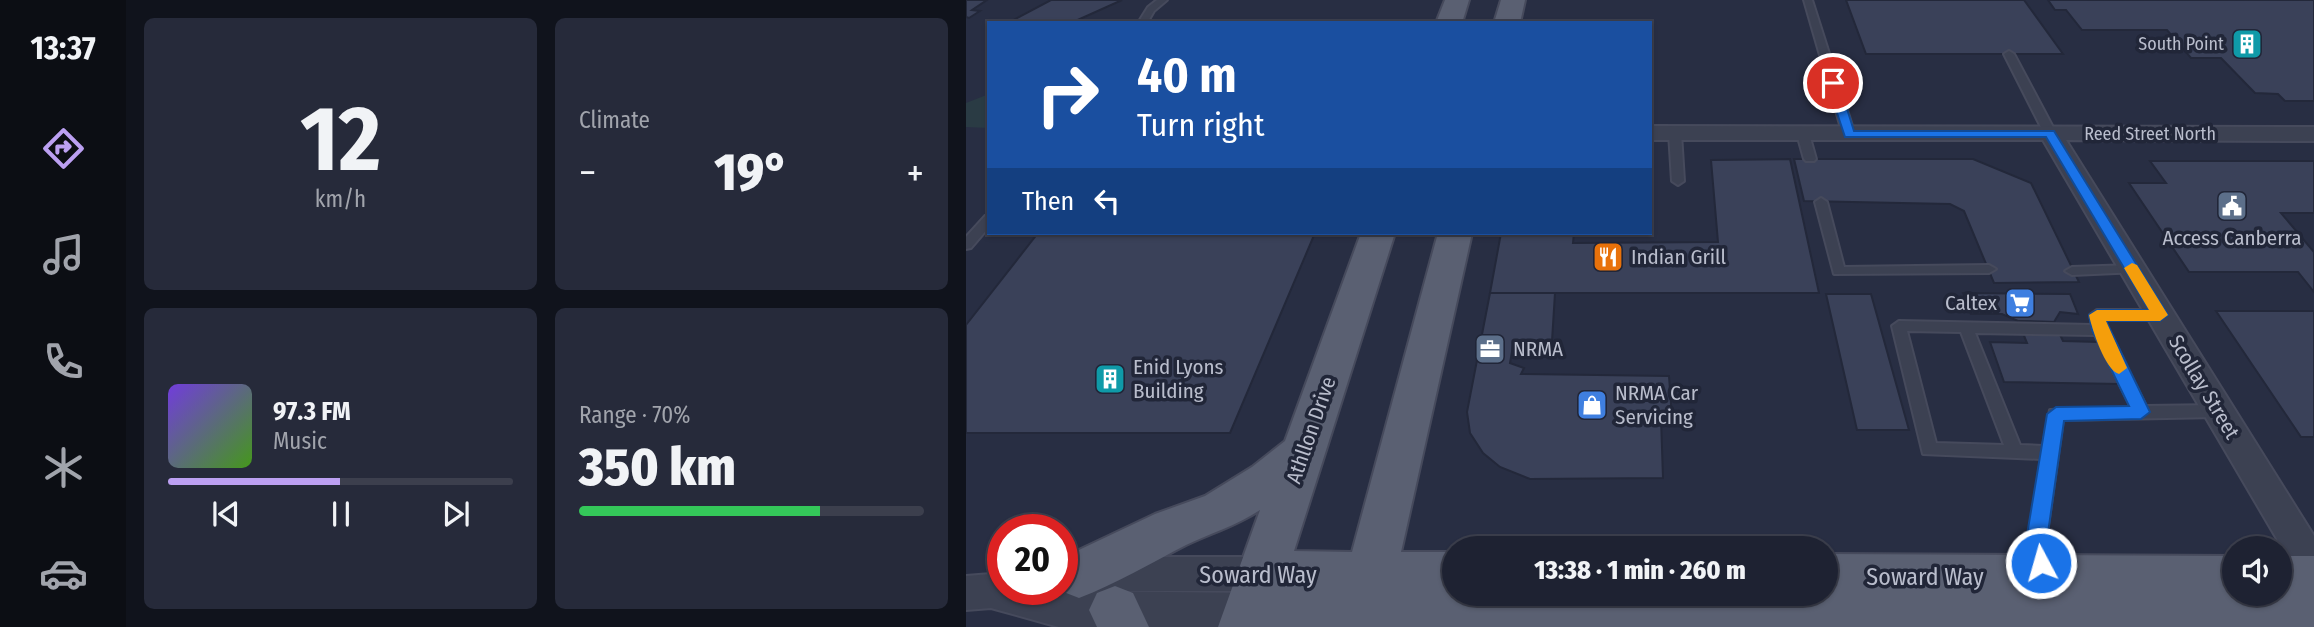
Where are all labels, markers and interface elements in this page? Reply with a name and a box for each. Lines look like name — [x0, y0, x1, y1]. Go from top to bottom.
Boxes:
building icon: South Point — [2230, 27, 2264, 61]
text: 13:37 — [30, 29, 96, 67]
place label: South Point — [2138, 33, 2224, 55]
text: 40 m — [1137, 46, 1237, 105]
icon: right — [1022, 49, 1113, 140]
pin — [1803, 53, 1863, 113]
icon: arrive — [1814, 64, 1852, 102]
text: 12 — [300, 85, 381, 194]
text: Climate — [579, 106, 650, 134]
text: Turn right — [1137, 106, 1264, 144]
street label: Reed Street North — [2084, 123, 2216, 145]
icon: directions — [39, 124, 88, 173]
text: 19° — [714, 141, 789, 204]
text: − — [579, 150, 596, 196]
text: + — [907, 150, 924, 196]
icon: left — [1088, 182, 1126, 220]
text: km/h — [315, 185, 366, 213]
text: Then — [1022, 186, 1074, 217]
public building icon: Access Canberra — [2215, 189, 2249, 223]
place label: Access Canberra — [2163, 225, 2301, 251]
icon: music — [39, 230, 88, 279]
restaurant icon: Indian Grill — [1591, 240, 1625, 274]
place label: Indian Grill — [1631, 244, 1727, 270]
supermarket icon: Caltex — [2003, 286, 2037, 320]
place label: Caltex — [1945, 290, 1998, 316]
street label: Scollay Street — [2163, 330, 2245, 444]
office icon: NRMA — [1473, 332, 1507, 366]
place label: NRMA — [1513, 336, 1563, 362]
icon: phone — [39, 337, 88, 386]
place label: Enid Lyons Building — [1133, 354, 1224, 404]
building icon: Enid Lyons Building — [1093, 362, 1127, 396]
street label: Athllon Drive — [1281, 373, 1341, 487]
place label: NRMA Car Servicing — [1615, 380, 1699, 430]
shop icon: NRMA Car Servicing — [1575, 388, 1609, 422]
text: 97.3 FM — [273, 396, 351, 427]
text: Range · 70% — [579, 401, 690, 429]
text: Music — [273, 427, 327, 455]
text: 350 km — [579, 436, 736, 499]
icon: climate — [39, 443, 88, 492]
icon: previous — [207, 495, 245, 533]
icon: pause — [322, 495, 360, 533]
icon: next — [437, 495, 475, 533]
speed limit sign: 20 — [987, 514, 1078, 605]
position arrow — [2004, 526, 2078, 600]
map controls — [2222, 536, 2292, 606]
button: sound — [2222, 536, 2292, 606]
icon: car — [39, 549, 88, 598]
text: 13:38 · 1 min · 260 m — [1534, 555, 1746, 586]
street label: Soward Way — [1199, 561, 1317, 589]
street label: Soward Way — [1866, 563, 1984, 591]

